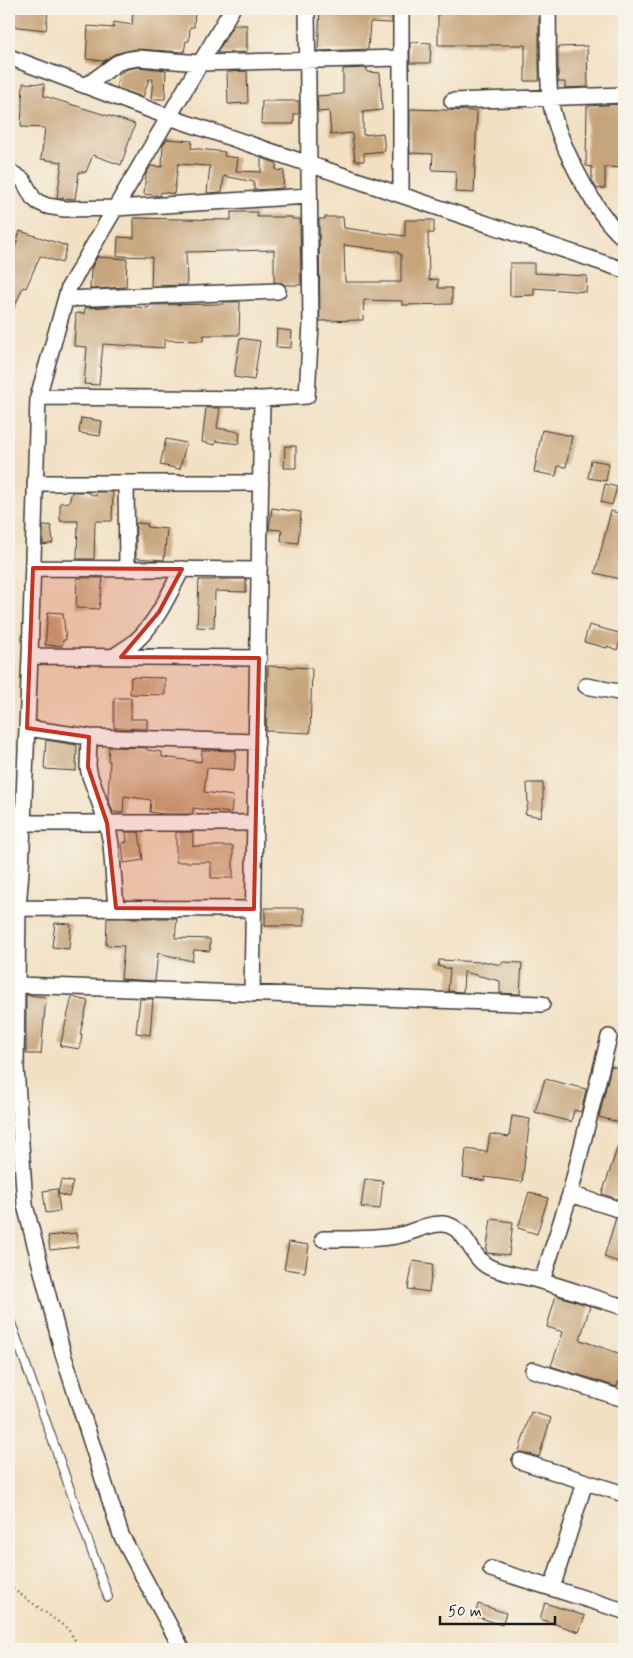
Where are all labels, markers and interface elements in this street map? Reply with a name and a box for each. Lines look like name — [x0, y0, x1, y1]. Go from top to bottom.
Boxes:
scale bar — [440, 1593, 556, 1625]
text: 50 m — [448, 1602, 482, 1622]

